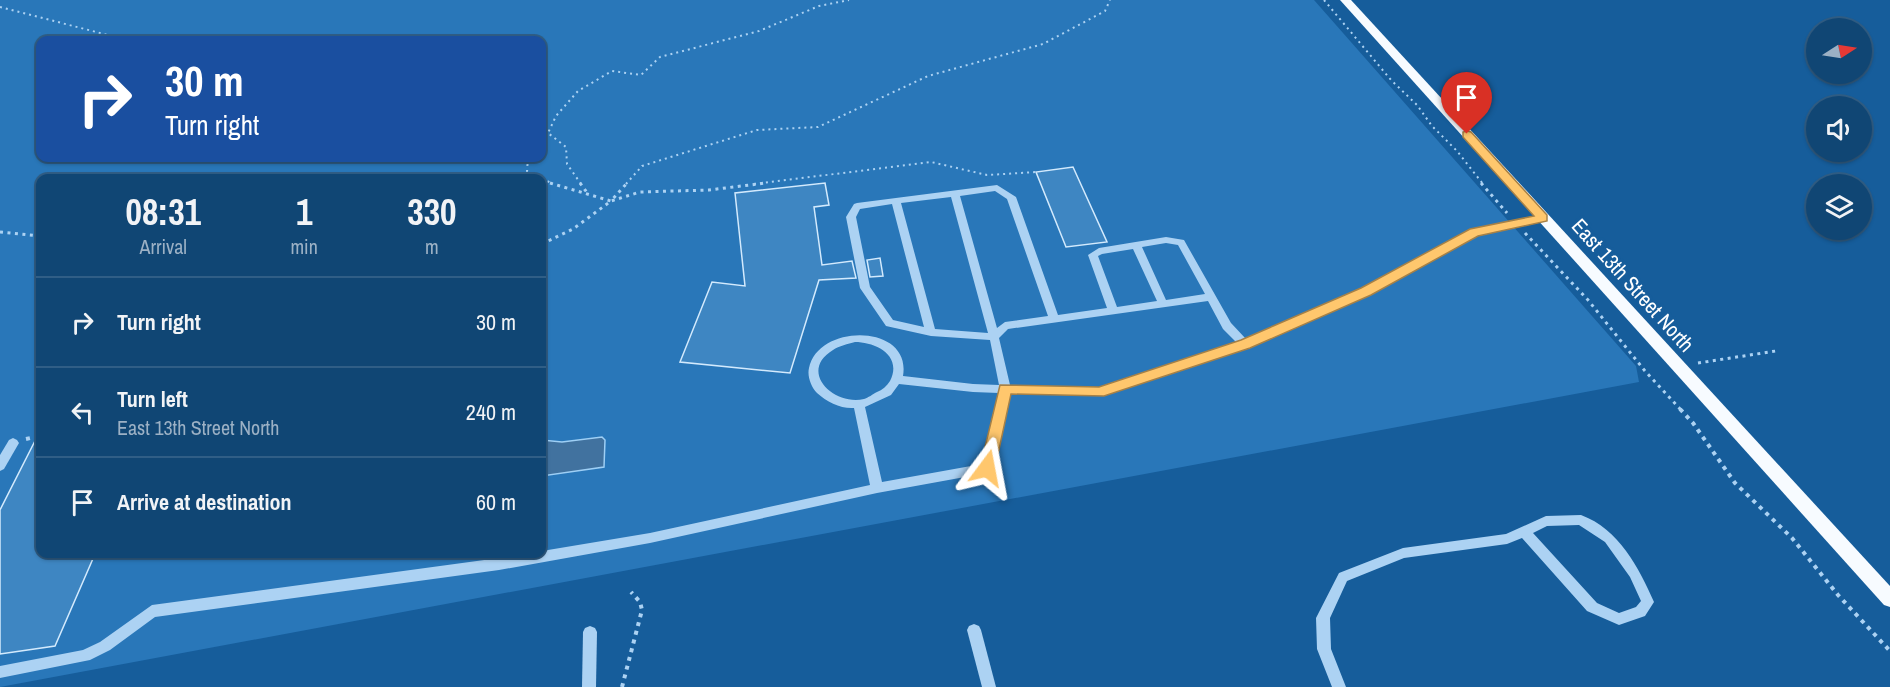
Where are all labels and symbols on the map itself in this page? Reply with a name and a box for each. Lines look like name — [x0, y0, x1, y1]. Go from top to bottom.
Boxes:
north arrow — [1806, 18, 1872, 84]
pin — [1441, 72, 1492, 134]
street label: East 13th Street North — [1565, 212, 1701, 358]
position arrow — [955, 436, 1019, 500]

